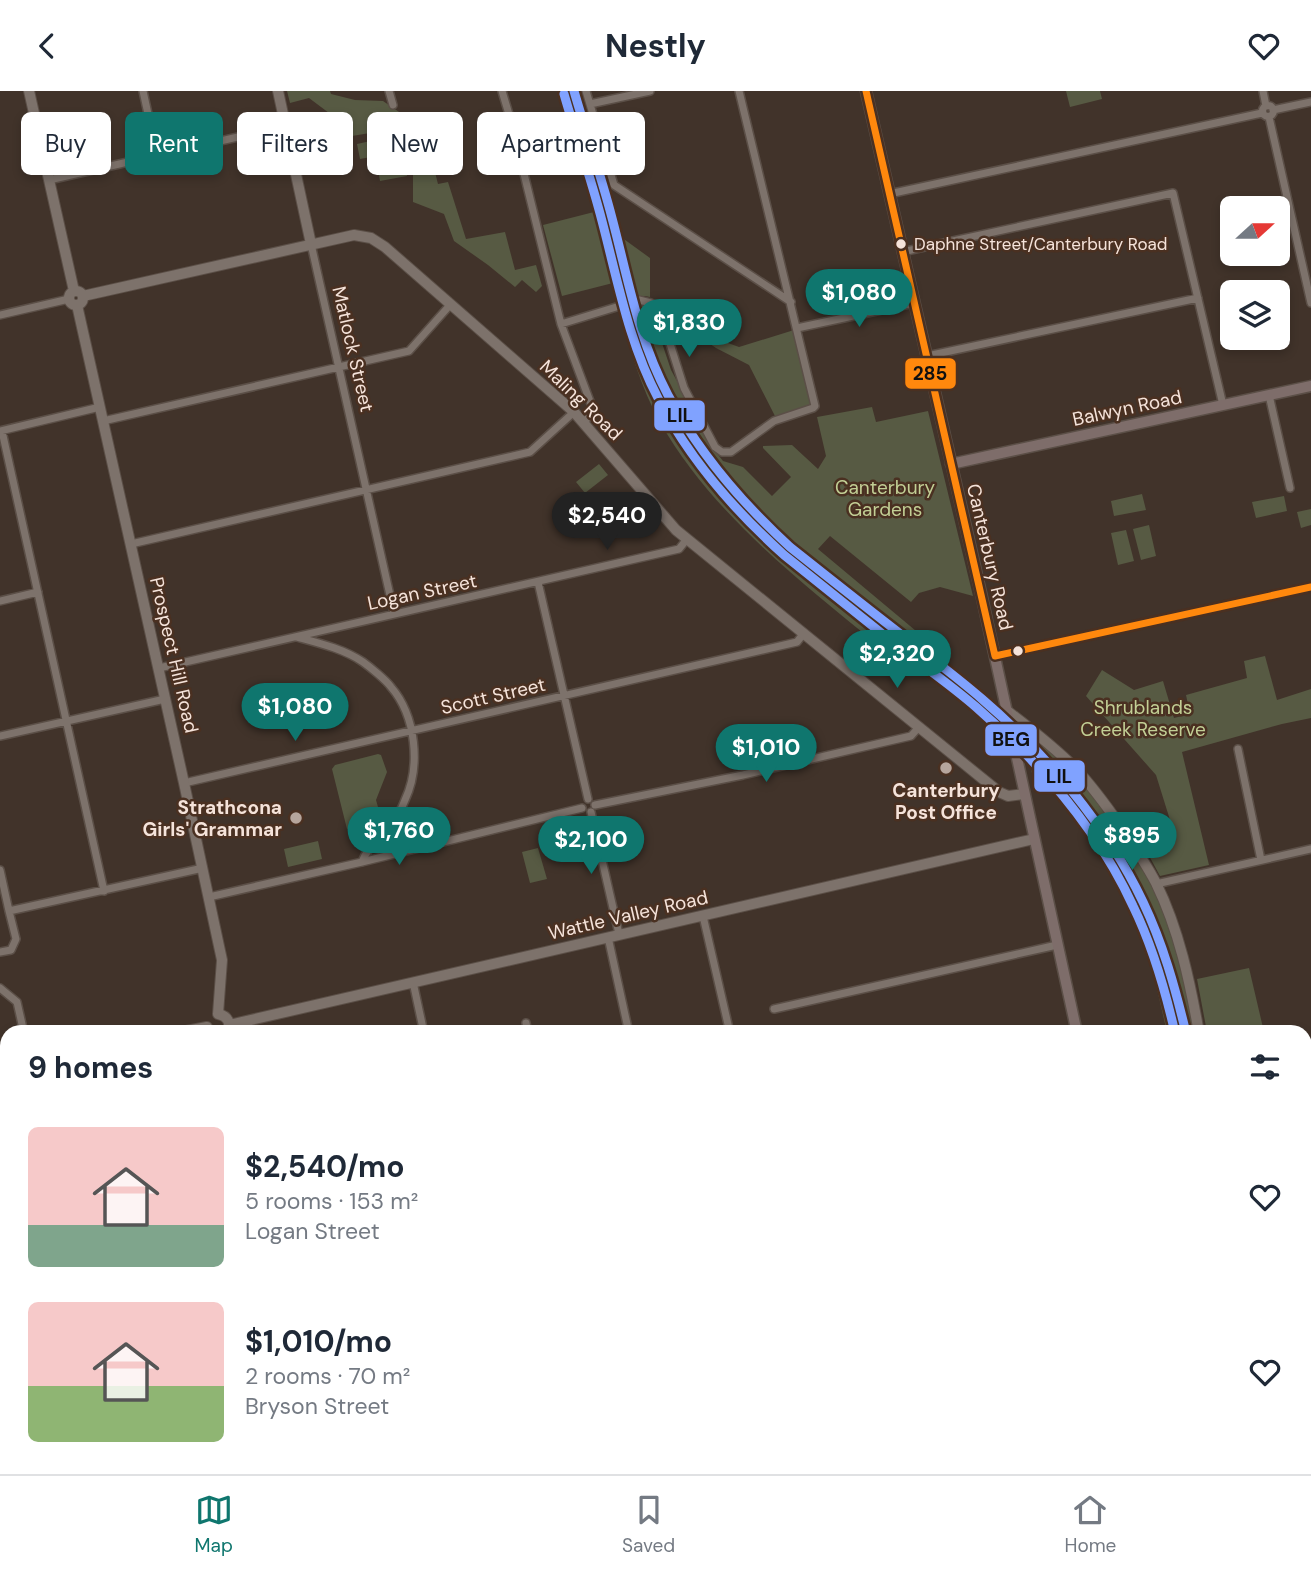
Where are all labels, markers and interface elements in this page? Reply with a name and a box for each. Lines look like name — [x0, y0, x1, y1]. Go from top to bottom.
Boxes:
text: Nestly — [605, 25, 706, 67]
icon: back — [28, 27, 66, 65]
icon: heart — [1245, 27, 1283, 65]
chip: Buy — [21, 112, 111, 175]
chip: Rent — [125, 112, 223, 175]
chip: Filters — [237, 112, 353, 175]
chip: New — [367, 112, 463, 175]
chip: Apartment — [477, 112, 645, 175]
north arrow — [1220, 196, 1290, 266]
map controls — [1220, 196, 1290, 350]
place label: Daphne Street/Canterbury Road — [914, 233, 1167, 255]
marker: Daphne Street/Canterbury Road — [894, 237, 908, 251]
pin: $1,080 — [802, 269, 916, 329]
text: $1,080 — [822, 277, 896, 307]
button: layers — [1220, 280, 1290, 350]
street label: Matlock Street — [326, 284, 380, 414]
pin: $1,830 — [632, 299, 746, 359]
text: $1,830 — [653, 307, 725, 337]
street label: Maling Road — [534, 354, 628, 446]
line badge: 285 — [904, 357, 957, 390]
text: 285 — [913, 361, 947, 386]
street label: Balwyn Road — [1070, 384, 1184, 432]
line badge: LIL — [653, 399, 706, 432]
text: LIL — [667, 403, 693, 428]
park label: Canterbury Gardens — [835, 475, 936, 522]
street label: Canterbury Road — [961, 481, 1019, 633]
pin: $2,540 — [550, 493, 664, 552]
text: $2,540 — [568, 500, 646, 530]
street label: Logan Street — [365, 568, 479, 616]
street label: Prospect Hill Road — [144, 574, 204, 736]
pin: $2,320 — [840, 631, 954, 690]
text: $2,320 — [859, 638, 935, 668]
unlabelled marker — [1011, 644, 1025, 658]
street label: Scott Street — [438, 672, 548, 720]
pin: $1,080 — [238, 683, 352, 743]
text: $1,080 — [258, 691, 332, 721]
park label: Shrublands Creek Reserve — [1080, 695, 1206, 742]
line badge: BEG — [984, 723, 1038, 757]
pin: $1,010 — [709, 725, 823, 784]
text: BEG — [992, 727, 1030, 752]
text: $1,010 — [732, 732, 800, 762]
line badge: LIL — [1033, 759, 1086, 793]
marker: Canterbury Post Office — [938, 760, 954, 776]
text: LIL — [1046, 764, 1072, 789]
place label: Canterbury Post Office — [892, 778, 1000, 825]
place label: Strathcona Girls' Grammar — [143, 795, 282, 842]
pin: $1,760 — [342, 807, 456, 867]
marker: Strathcona Girls' Grammar — [288, 810, 304, 826]
pin: $895 — [1091, 813, 1173, 872]
text: $1,760 — [364, 815, 434, 845]
pin: $2,100 — [534, 817, 648, 876]
text: $895 — [1104, 820, 1160, 850]
text: $2,100 — [554, 824, 628, 854]
street label: Wattle Valley Road — [546, 884, 710, 946]
text: 9 homes — [28, 1048, 153, 1087]
icon: filters — [1246, 1048, 1284, 1086]
text: $2,540/mo — [245, 1147, 405, 1186]
icon: home — [84, 1155, 168, 1239]
icon: heart — [1246, 1178, 1284, 1216]
text: 5 rooms · 153 m² — [245, 1186, 418, 1216]
text: Logan Street — [245, 1216, 380, 1246]
text: $1,010/mo — [245, 1322, 392, 1361]
icon: home — [84, 1330, 168, 1414]
icon: heart — [1246, 1353, 1284, 1391]
text: 2 rooms · 70 m² — [245, 1361, 410, 1391]
text: Bryson Street — [245, 1391, 389, 1421]
tab: Map — [195, 1491, 233, 1558]
tab: Saved — [622, 1491, 675, 1558]
tab: Home — [1064, 1491, 1116, 1558]

